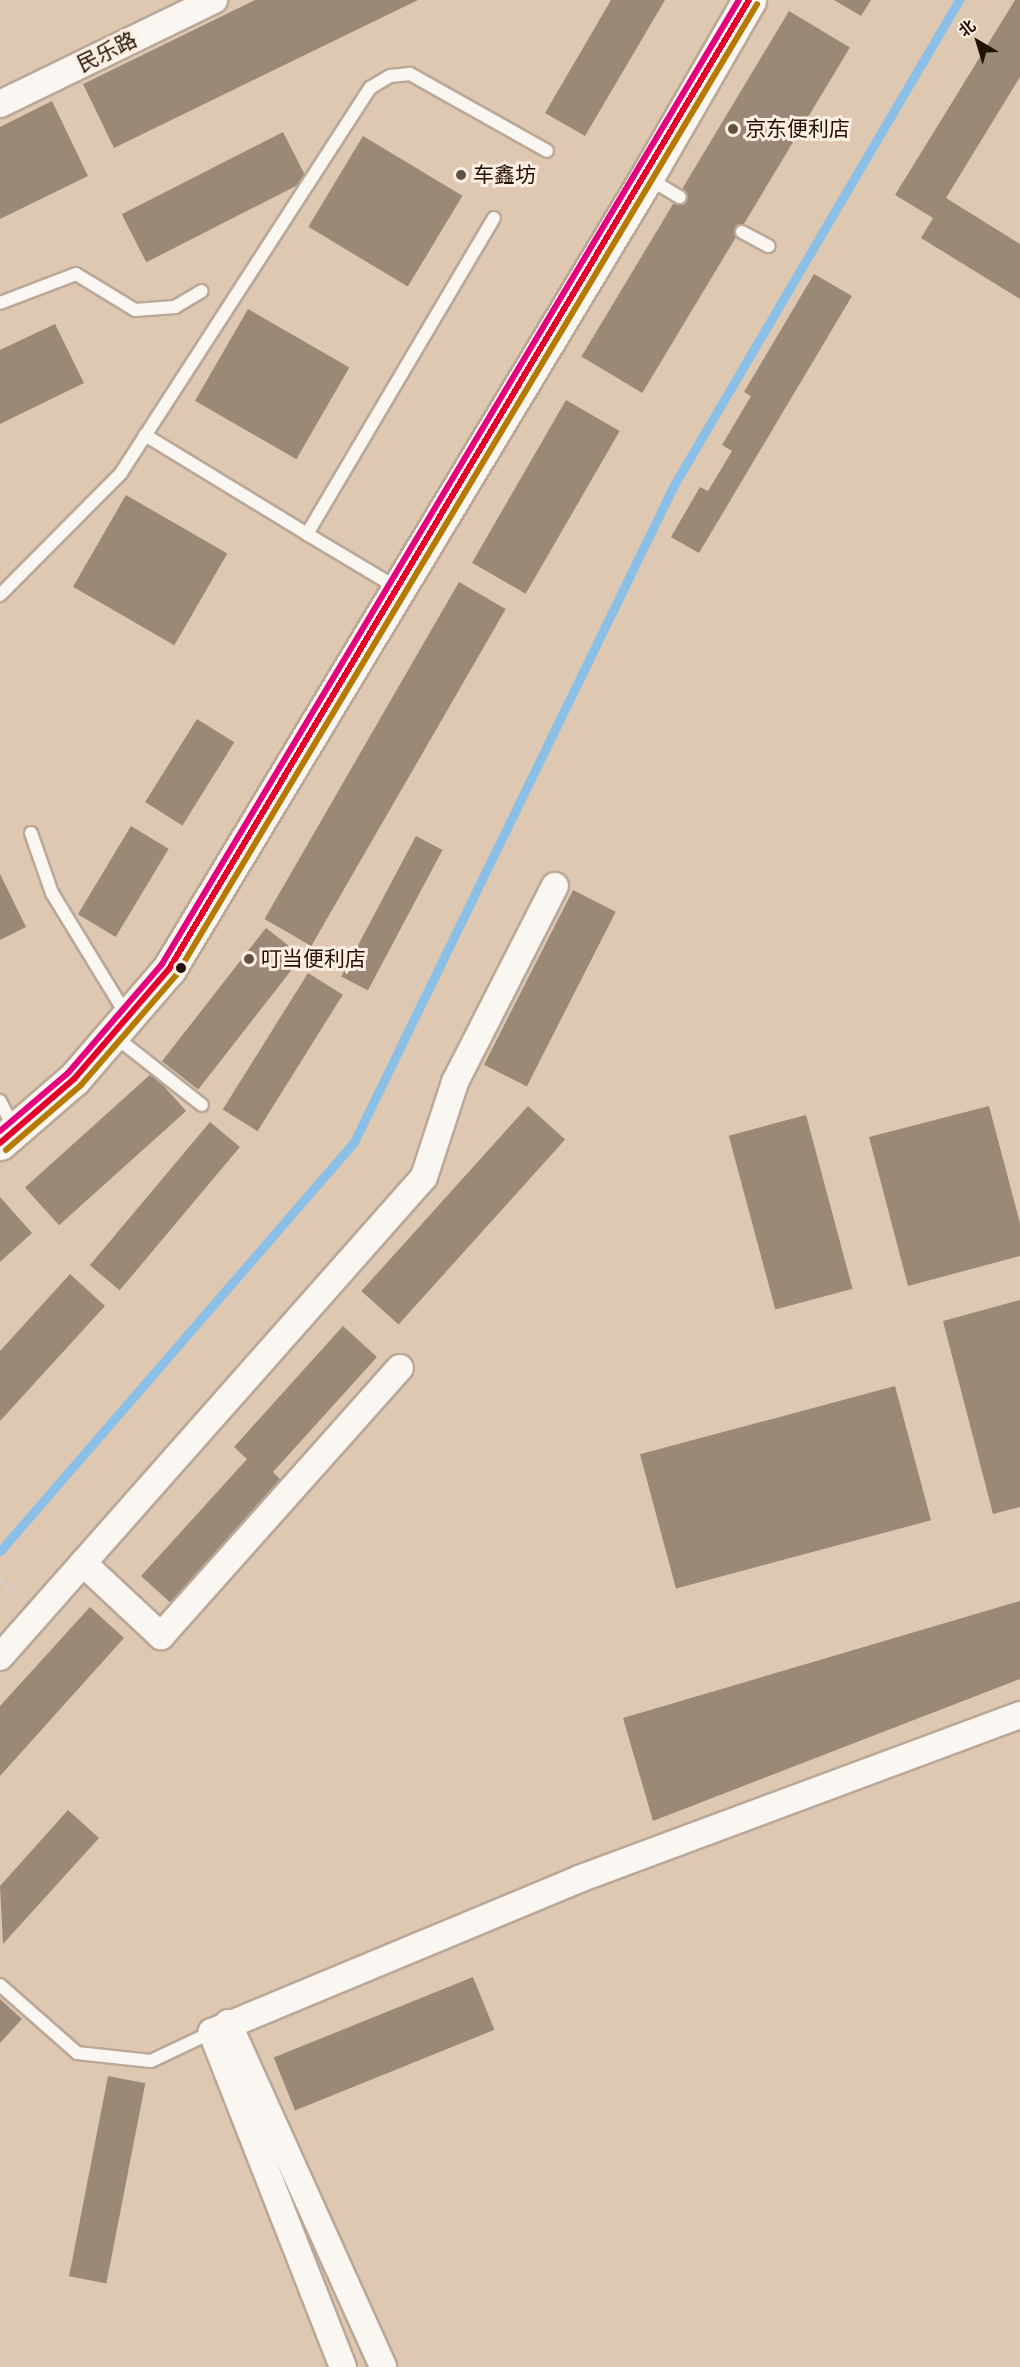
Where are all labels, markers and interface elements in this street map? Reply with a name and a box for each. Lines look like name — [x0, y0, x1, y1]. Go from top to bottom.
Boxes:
north arrow — [948, 12, 1008, 72]
text: 北 — [954, 15, 979, 41]
street label: 民乐路 — [73, 27, 141, 77]
place label: 京东便利店 — [745, 116, 850, 142]
marker: 京东便利店 — [726, 122, 740, 136]
place label: 车鑫坊 — [473, 162, 536, 188]
marker: 车鑫坊 — [454, 168, 468, 182]
place label: 叮当便利店 — [261, 946, 366, 972]
marker: 叮当便利店 — [242, 952, 256, 966]
unlabelled marker — [175, 962, 187, 974]

